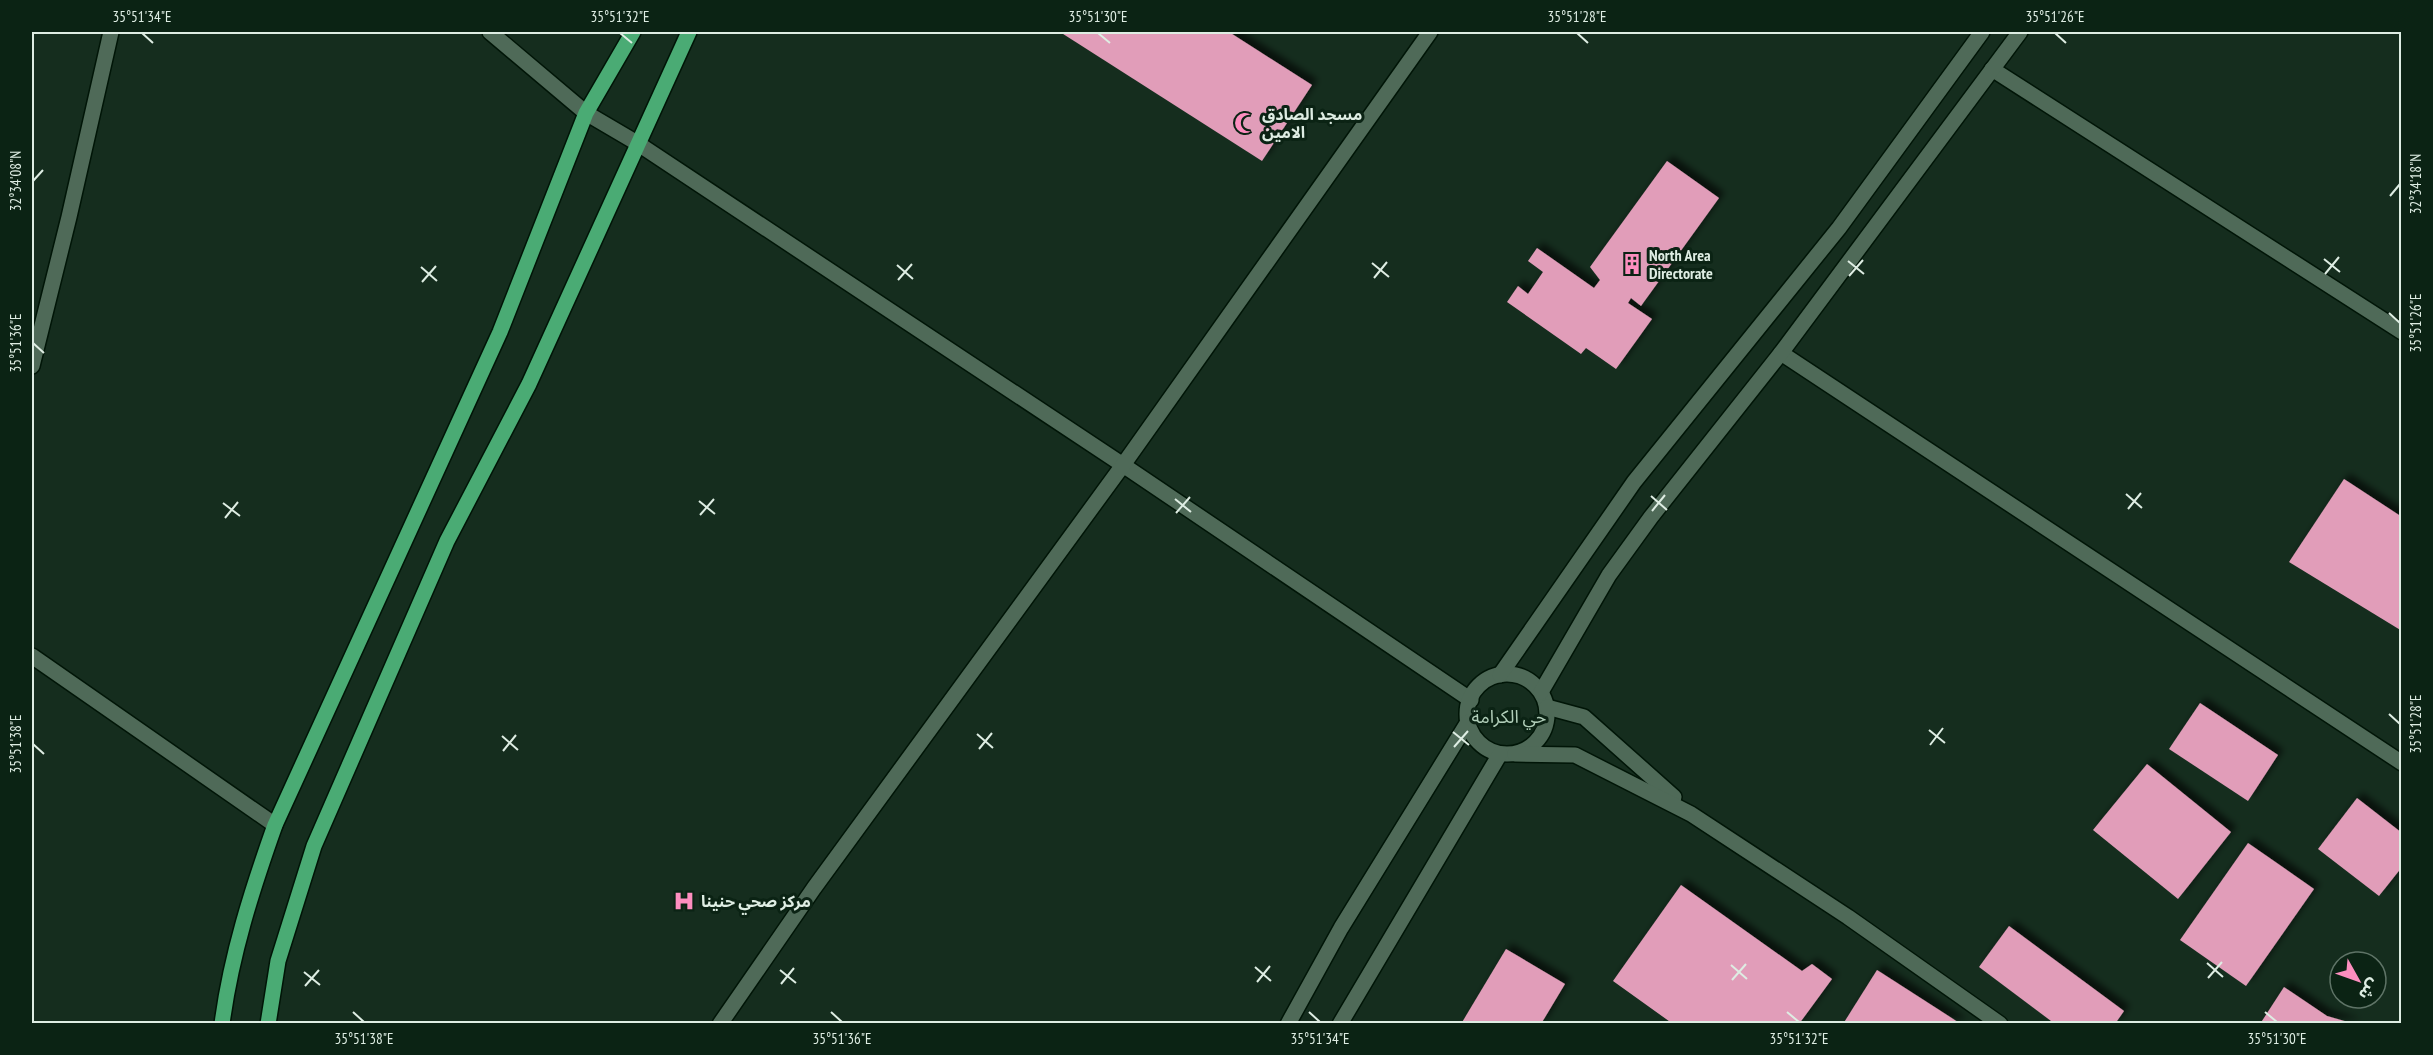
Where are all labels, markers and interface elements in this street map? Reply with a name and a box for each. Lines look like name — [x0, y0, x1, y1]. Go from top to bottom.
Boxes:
text: 35°51'34"E — [112, 7, 172, 26]
text: 35°51'32"E — [590, 7, 650, 26]
text: 35°51'30"E — [1068, 7, 1128, 26]
text: 35°51'28"E — [1547, 7, 1607, 26]
text: 35°51'26"E — [2025, 7, 2085, 26]
place label: مسجد الصادق الامين — [1262, 104, 1362, 142]
mosque icon: مسجد الصادق الامين — [1233, 111, 1257, 135]
text: 32°34'08"N — [6, 151, 25, 211]
text: 32°34'18"N — [2406, 154, 2425, 214]
place label: North Area Directorate — [1649, 245, 1713, 283]
building icon: North Area Directorate — [1620, 252, 1644, 276]
text: 35°51'26"E — [2406, 293, 2425, 353]
text: 35°51'36"E — [6, 313, 25, 373]
text: 35°51'28"E — [2406, 694, 2425, 754]
district label: حي الكرامة — [1472, 705, 1546, 730]
text: 35°51'38"E — [6, 714, 25, 774]
hospital icon: مركز صحي حنينا — [672, 889, 696, 913]
place label: مركز صحي حنينا — [701, 891, 811, 915]
north arrow — [2328, 950, 2388, 1010]
text: ش — [2355, 975, 2384, 1005]
text: 35°51'38"E — [334, 1029, 394, 1048]
text: 35°51'36"E — [812, 1029, 872, 1048]
text: 35°51'34"E — [1290, 1029, 1350, 1048]
text: 35°51'32"E — [1769, 1029, 1829, 1048]
text: 35°51'30"E — [2247, 1029, 2307, 1048]

